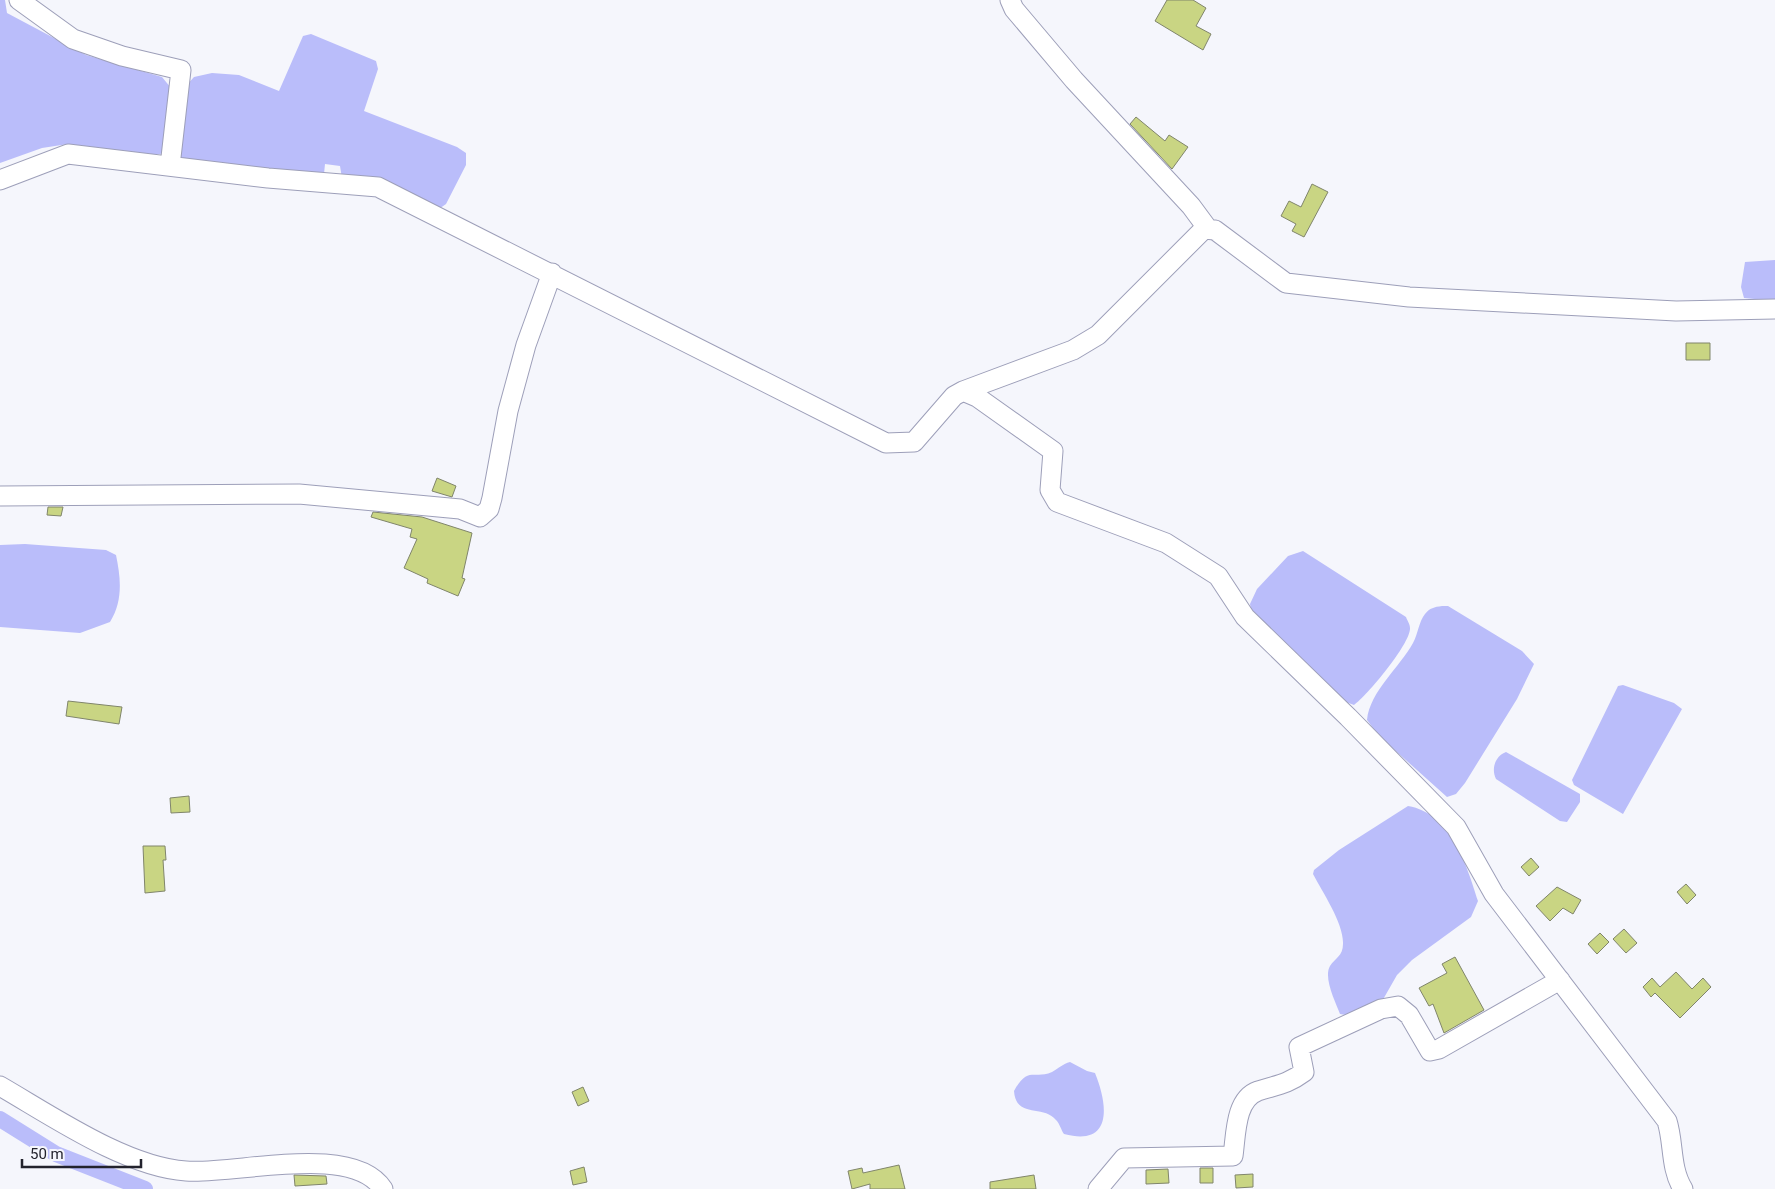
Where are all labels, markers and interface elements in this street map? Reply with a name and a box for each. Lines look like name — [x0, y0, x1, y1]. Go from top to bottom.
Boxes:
scale bar — [22, 1136, 141, 1168]
text: 50 m — [30, 1145, 64, 1163]

